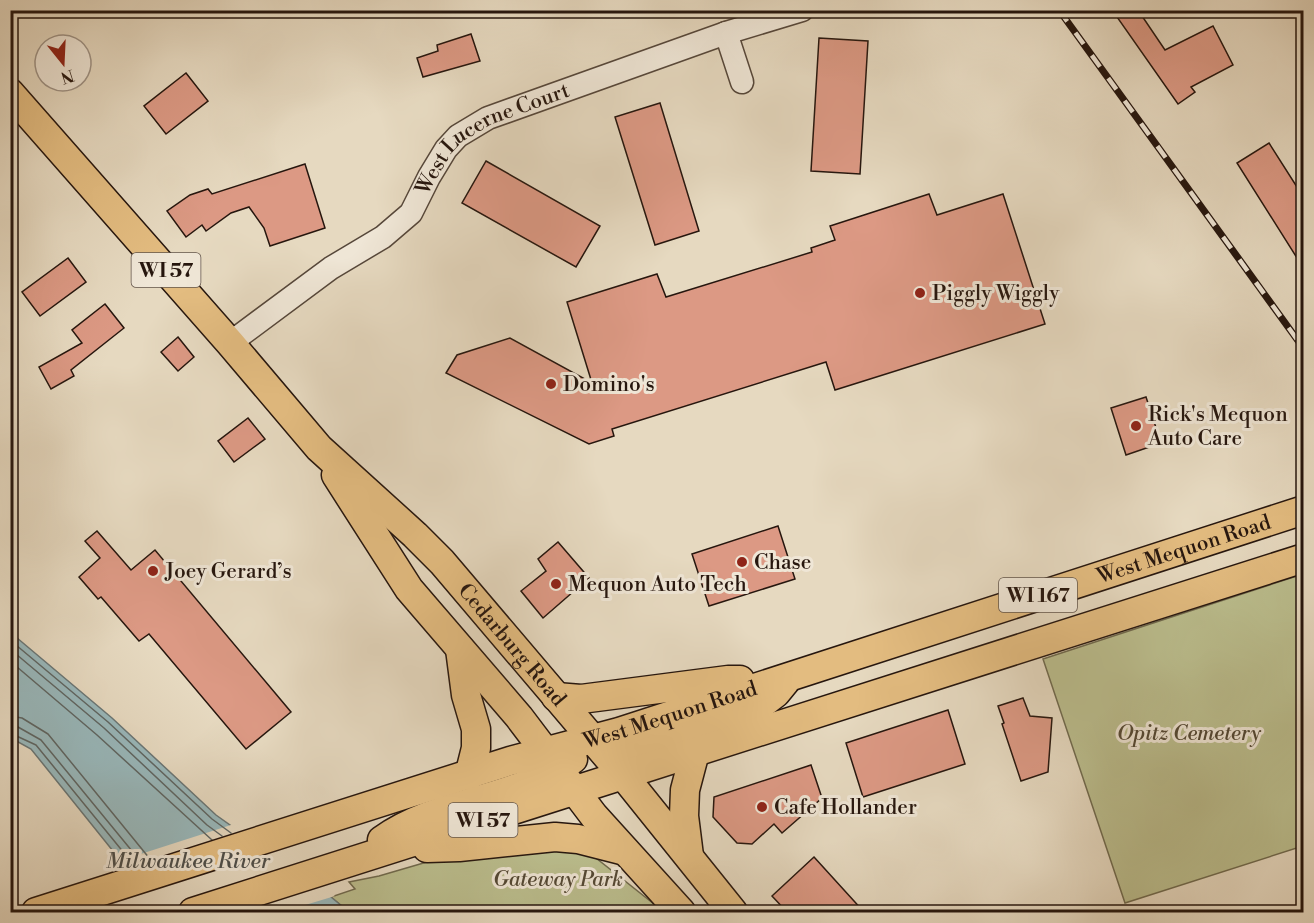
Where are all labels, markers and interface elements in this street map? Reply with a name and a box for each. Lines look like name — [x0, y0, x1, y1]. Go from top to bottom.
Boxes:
north arrow — [33, 33, 93, 93]
text: N — [58, 65, 76, 88]
street label: West Lucerne Court — [410, 78, 574, 200]
road number: WI 57 — [132, 253, 201, 287]
place label: Piggly Wiggly — [932, 281, 1060, 307]
marker: Piggly Wiggly — [913, 286, 927, 300]
place label: Domino's — [563, 372, 655, 398]
marker: Domino's — [544, 377, 558, 391]
place label: Rick's Mequon Auto Care — [1147, 402, 1288, 452]
marker: Rick's Mequon Auto Care — [1129, 419, 1143, 433]
street label: West Mequon Road — [1093, 510, 1274, 590]
place label: Chase — [754, 550, 811, 576]
marker: Chase — [735, 555, 749, 569]
place label: Joey Gerard’s — [164, 559, 292, 585]
marker: Joey Gerard’s — [146, 564, 160, 578]
place label: Mequon Auto Tech — [568, 572, 747, 598]
marker: Mequon Auto Tech — [549, 577, 563, 591]
road number: WI 167 — [999, 578, 1077, 612]
street label: Cedarburg Road — [452, 579, 571, 712]
street label: West Mequon Road — [579, 676, 761, 755]
park label: Opitz Cemetery — [1117, 721, 1262, 747]
place label: Cafe Hollander — [774, 795, 917, 821]
marker: Cafe Hollander — [755, 800, 769, 814]
road number: WI 57 — [448, 803, 518, 837]
water label: Milwaukee River — [106, 848, 271, 875]
park label: Gateway Park — [493, 867, 623, 893]

